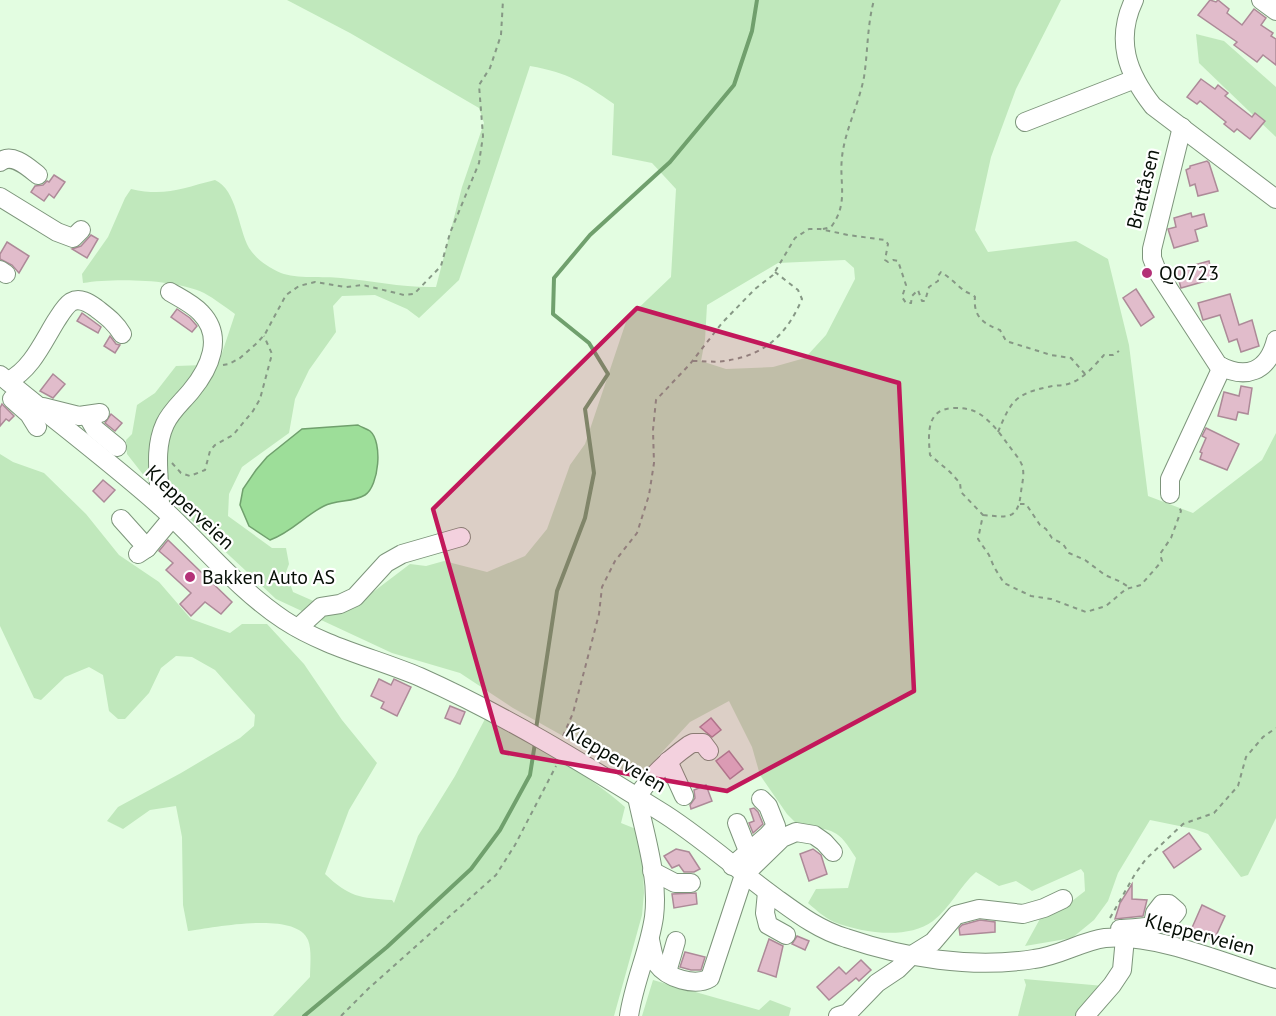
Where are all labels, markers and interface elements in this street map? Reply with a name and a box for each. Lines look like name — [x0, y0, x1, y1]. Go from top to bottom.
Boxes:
street label: Brattåsen — [1121, 146, 1165, 232]
place label: QO723 — [1159, 260, 1219, 286]
marker: QO723 — [1140, 266, 1154, 280]
street label: Klepperveien — [140, 459, 240, 555]
place label: Bakken Auto AS — [202, 564, 335, 590]
marker: Bakken Auto AS — [183, 570, 197, 584]
street label: Klepperveien — [561, 718, 671, 798]
street label: Klepperveien — [1142, 907, 1258, 961]

